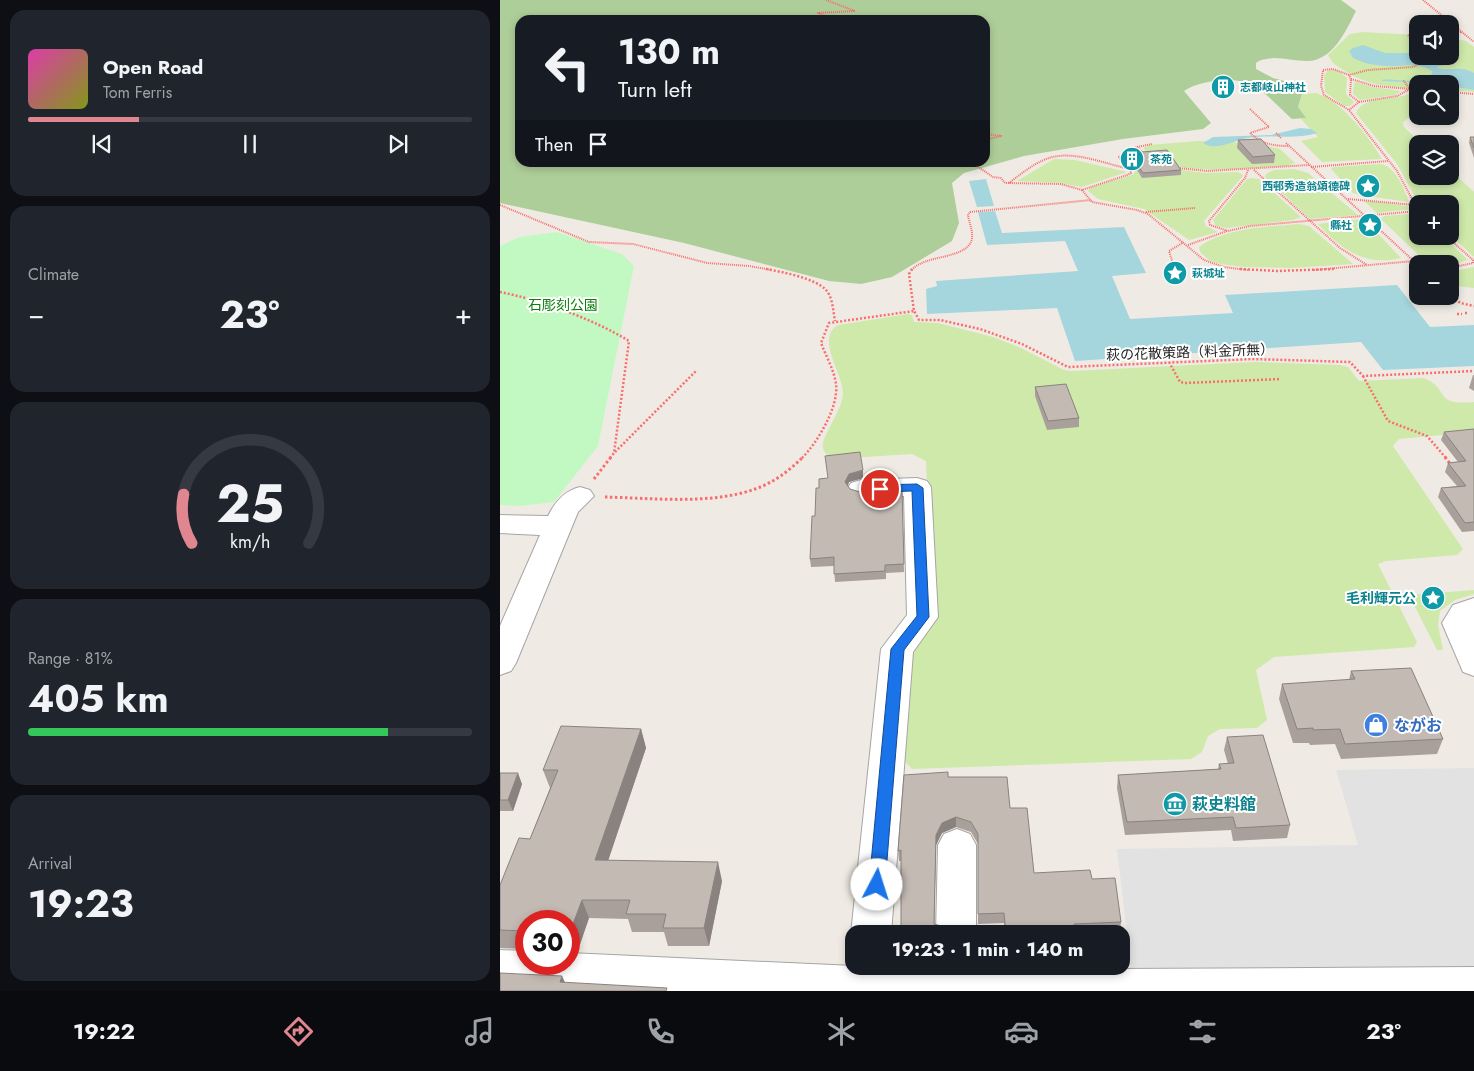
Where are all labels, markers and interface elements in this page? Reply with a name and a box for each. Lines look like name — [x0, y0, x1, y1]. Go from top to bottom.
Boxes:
map controls — [1409, 15, 1459, 305]
button: sound — [1409, 15, 1459, 65]
text: 130 m — [618, 27, 720, 77]
icon: left — [535, 35, 600, 100]
text: Open Road — [103, 54, 203, 81]
text: Turn left — [618, 73, 692, 105]
building icon: 志都岐山神社 — [1210, 74, 1236, 100]
button: search — [1409, 75, 1459, 125]
place label: 志都岐山神社 — [1240, 79, 1306, 95]
text: Tom Ferris — [103, 81, 172, 104]
icon: previous — [88, 130, 116, 158]
icon: pause — [236, 130, 264, 158]
icon: next — [384, 130, 412, 158]
icon: arrive — [584, 130, 612, 158]
text: Then — [535, 131, 574, 158]
button: layers — [1409, 135, 1459, 185]
building icon: 茶苑 — [1119, 146, 1145, 172]
place label: 茶苑 — [1150, 151, 1172, 167]
place icon: 西邨秀造翁頌德碑 — [1355, 173, 1381, 199]
place label: 西邨秀造翁頌德碑 — [1262, 178, 1350, 194]
button: + — [1409, 195, 1459, 245]
place icon: 縣社 — [1357, 212, 1383, 238]
place label: 縣社 — [1330, 217, 1352, 233]
button: − — [1409, 255, 1459, 305]
place icon: 萩城址 — [1162, 260, 1188, 286]
text: Climate — [28, 263, 79, 286]
place label: 萩城址 — [1192, 265, 1225, 281]
text: 23° — [220, 287, 280, 342]
text: − — [28, 294, 45, 335]
text: + — [455, 294, 472, 335]
park label: 石彫刻公園 — [528, 295, 598, 315]
street label: 萩の花散策路（料金所無） — [1106, 339, 1274, 365]
text: 25 — [216, 466, 284, 542]
pin — [859, 468, 901, 510]
icon: arrive — [866, 475, 894, 503]
text: km/h — [230, 529, 270, 555]
place icon: 毛利輝元公 — [1420, 585, 1446, 611]
place label: 毛利輝元公 — [1346, 588, 1416, 608]
text: Range · 81% — [28, 647, 113, 670]
text: 405 km — [28, 671, 169, 726]
shop icon: ながお — [1363, 712, 1389, 738]
place label: ながお — [1394, 714, 1442, 737]
museum icon: 萩史料館 — [1162, 791, 1188, 817]
place label: 萩史料館 — [1192, 793, 1256, 816]
text: Arrival — [28, 852, 72, 875]
position arrow — [850, 858, 902, 910]
text: 19:23 — [28, 876, 134, 931]
speed limit sign: 30 — [515, 910, 580, 975]
text: 19:23 · 1 min · 140 m — [892, 936, 1083, 963]
icon: directions — [281, 1014, 316, 1049]
icon: music — [462, 1014, 497, 1049]
icon: phone — [643, 1014, 678, 1049]
icon: climate — [824, 1014, 859, 1049]
icon: car — [1004, 1014, 1039, 1049]
icon: filters — [1185, 1014, 1220, 1049]
text: 19:22 — [73, 1015, 135, 1047]
text: 23° — [1366, 1015, 1401, 1047]

